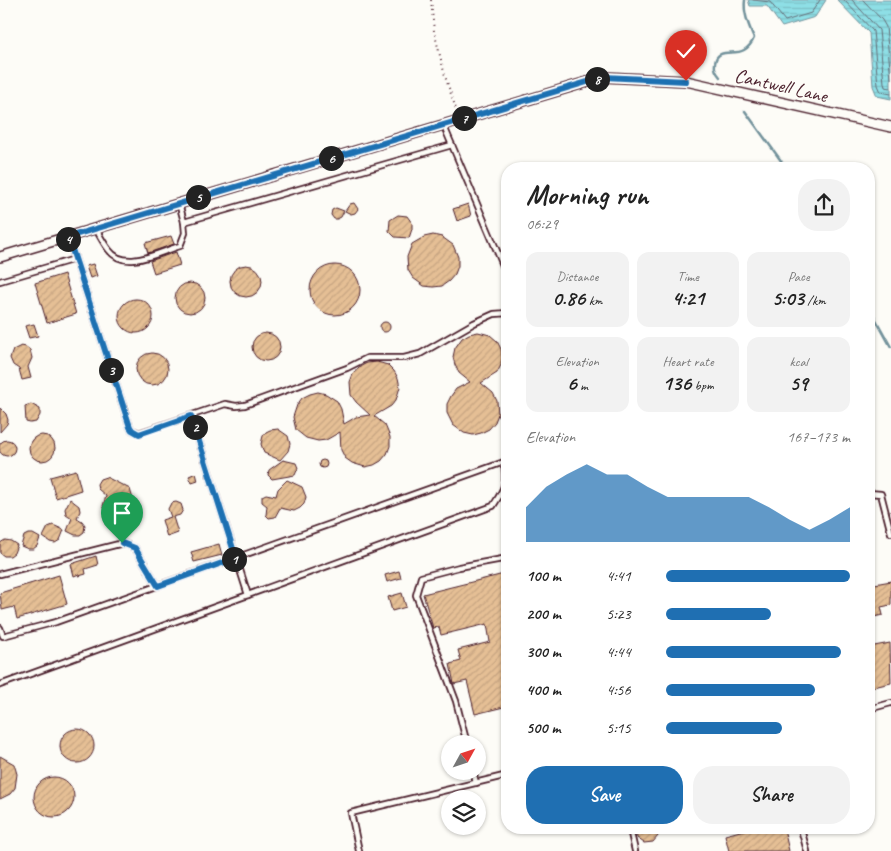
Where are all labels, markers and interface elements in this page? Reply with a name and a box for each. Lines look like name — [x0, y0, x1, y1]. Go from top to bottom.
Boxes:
pin — [665, 30, 707, 81]
icon: check — [672, 37, 700, 65]
street label: Cantwell Lane — [732, 63, 831, 109]
pin: 8 — [584, 66, 610, 92]
text: 8 — [594, 71, 601, 88]
pin: 7 — [452, 106, 476, 130]
text: 7 — [461, 110, 468, 127]
pin: 6 — [318, 146, 344, 170]
text: 6 — [328, 150, 335, 167]
text: Morning run — [526, 177, 648, 212]
button: share — [798, 179, 850, 231]
pin: 5 — [186, 184, 210, 210]
text: 5 — [195, 189, 202, 206]
text: 06:29 — [526, 214, 558, 234]
pin: 4 — [56, 226, 80, 252]
text: 4 — [65, 231, 72, 248]
text: Distance — [556, 268, 598, 285]
text: Time — [677, 268, 699, 285]
text: Pace — [788, 268, 809, 285]
text: 0.86 — [552, 285, 585, 311]
text: 4:21 — [672, 285, 704, 311]
text: 5:03 — [772, 285, 804, 311]
text: km — [585, 292, 602, 309]
text: /km — [804, 292, 826, 309]
text: Elevation — [556, 353, 599, 370]
text: Heart rate — [662, 353, 714, 370]
text: kcal — [789, 353, 808, 370]
pin: 3 — [98, 358, 124, 382]
text: 3 — [108, 362, 115, 379]
text: 6 — [567, 370, 577, 396]
text: 136 — [662, 370, 691, 396]
text: 59 — [790, 370, 808, 396]
text: m — [577, 377, 588, 394]
text: bpm — [691, 377, 714, 394]
pin: 2 — [182, 414, 208, 440]
text: 2 — [192, 419, 199, 436]
text: Elevation — [526, 427, 575, 447]
text: 167–173 m — [787, 427, 850, 447]
pin — [101, 492, 143, 543]
icon: arrive — [108, 499, 136, 527]
pin: 1 — [222, 546, 246, 572]
text: 1 — [231, 551, 238, 568]
text: 100 m — [526, 566, 561, 586]
text: 4:41 — [606, 566, 631, 586]
text: 200 m — [526, 604, 561, 624]
text: 5:23 — [606, 604, 631, 624]
text: 300 m — [526, 642, 561, 662]
text: 4:44 — [606, 642, 631, 662]
text: 400 m — [526, 680, 561, 700]
text: 4:56 — [606, 680, 631, 700]
text: 500 m — [526, 718, 560, 738]
text: 5:15 — [606, 718, 631, 738]
north arrow — [441, 735, 486, 780]
map controls — [441, 735, 486, 835]
button: Save — [526, 766, 683, 824]
button: Share — [693, 766, 850, 824]
button: layers — [441, 790, 486, 835]

